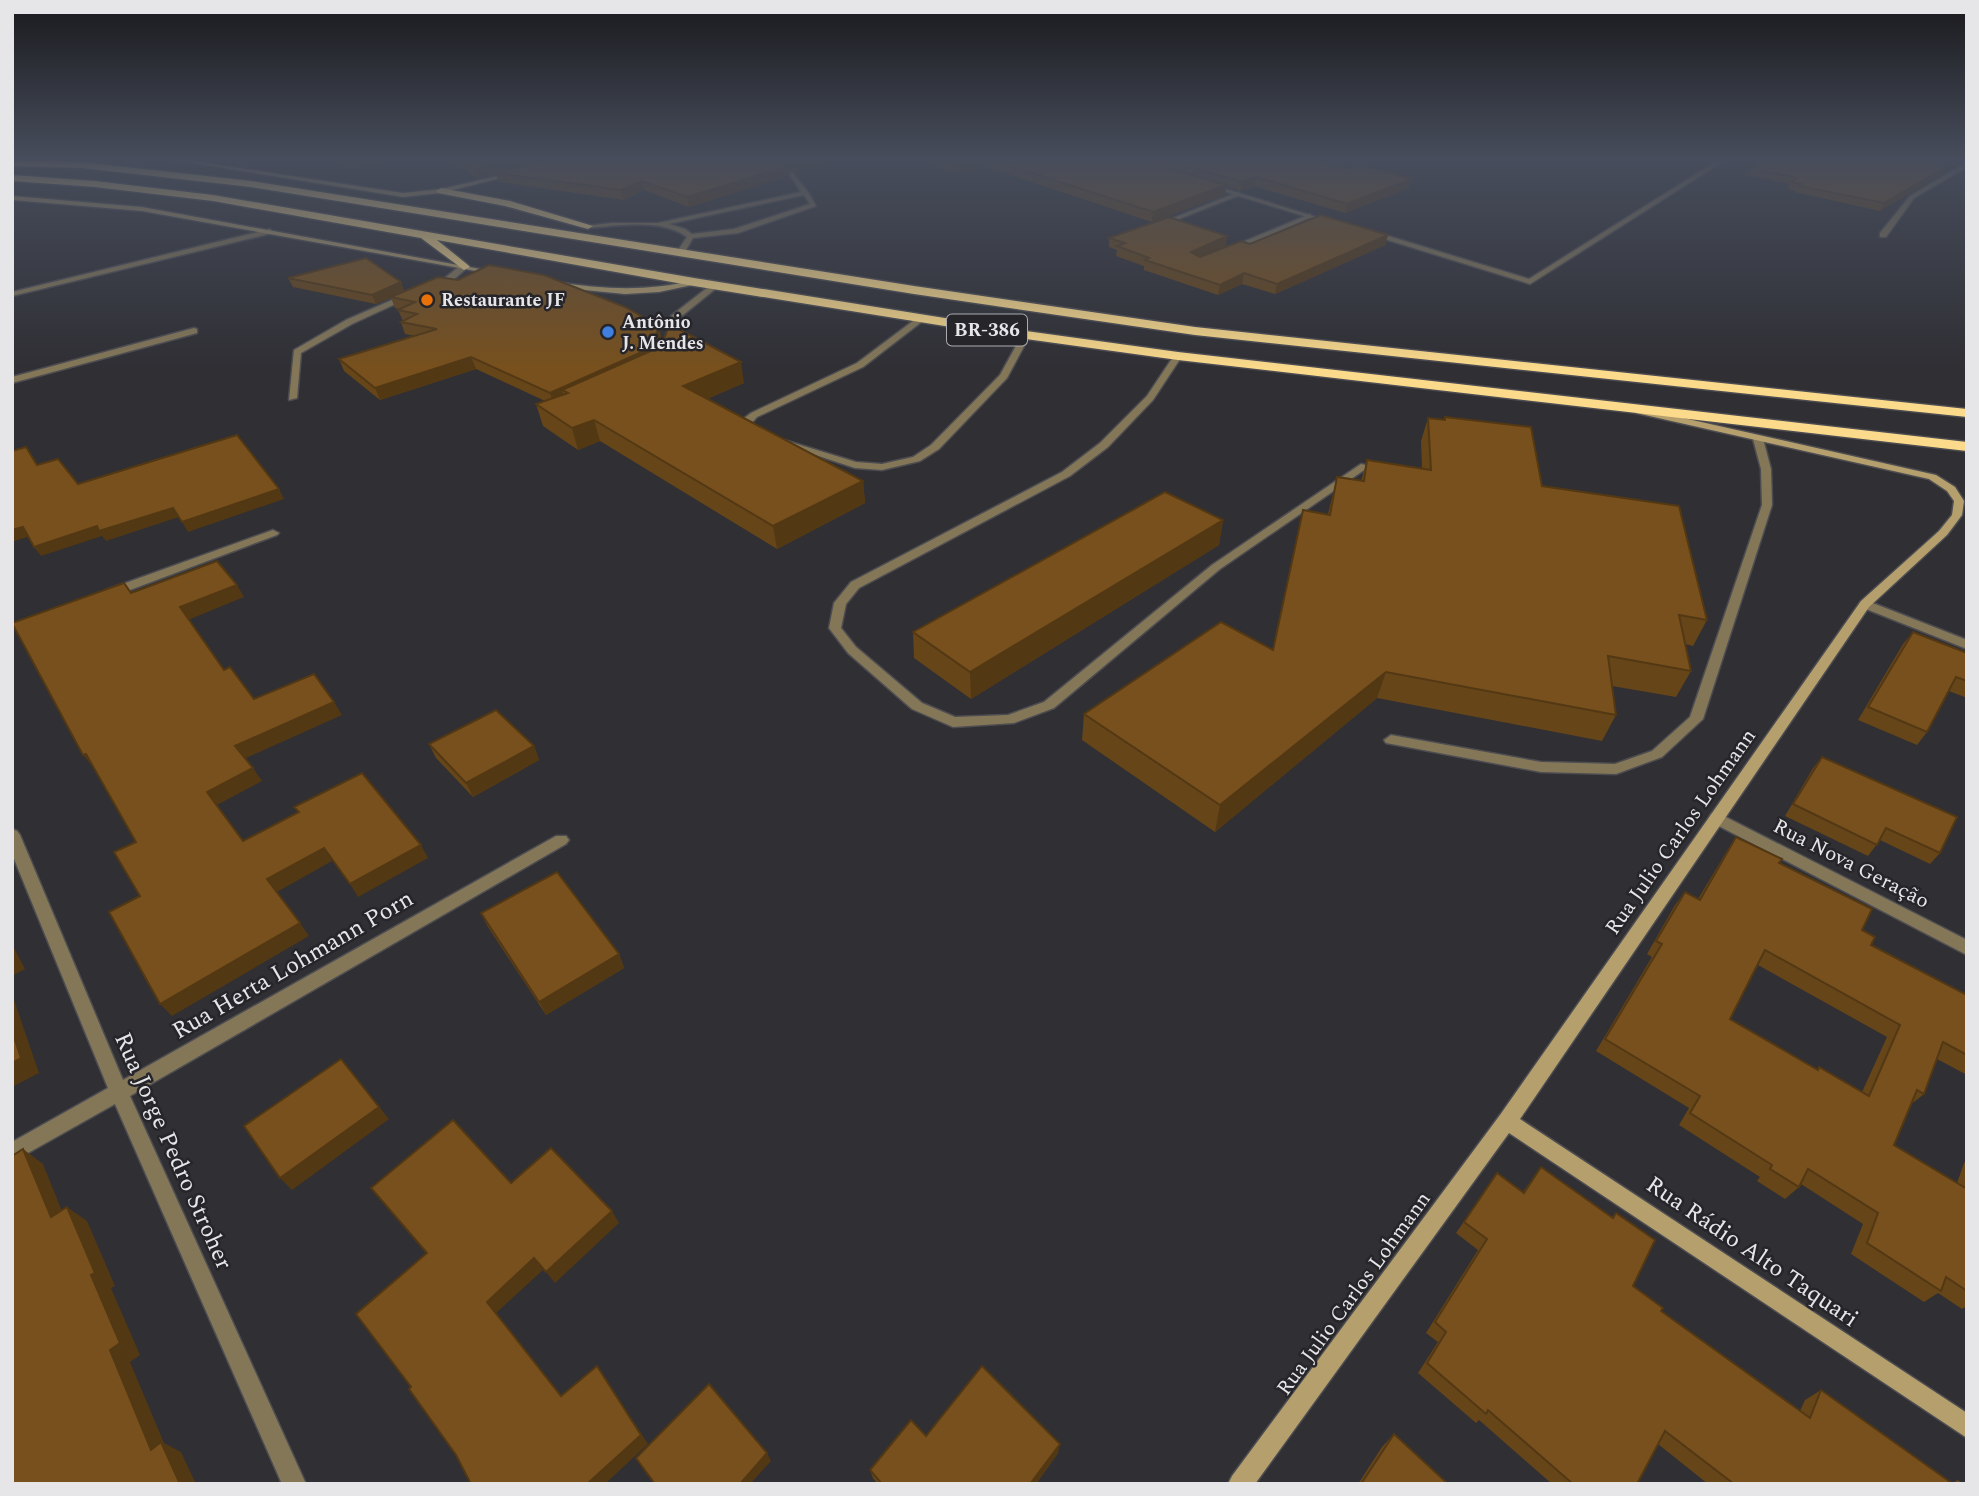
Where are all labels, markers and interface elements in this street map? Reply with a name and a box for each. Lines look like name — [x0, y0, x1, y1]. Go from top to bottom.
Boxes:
place label: Restaurante JF — [441, 287, 565, 314]
marker: Restaurante JF — [419, 292, 435, 308]
place label: Antônio J. Mendes — [622, 309, 704, 357]
road number: BR-386 — [947, 314, 1027, 346]
marker: Antônio J. Mendes — [600, 324, 616, 340]
street label: Rua Julio Carlos Lohmann — [1597, 722, 1765, 942]
street label: Rua Nova Geração — [1767, 811, 1935, 917]
street label: Rua Herta Lohmann Porn — [166, 881, 420, 1049]
street label: Rua Jorge Pedro Stroher — [104, 1026, 242, 1276]
street label: Rua Rádio Alto Taquari — [1638, 1167, 1866, 1337]
street label: Rua Julio Carlos Lohmann — [1269, 1185, 1439, 1403]

